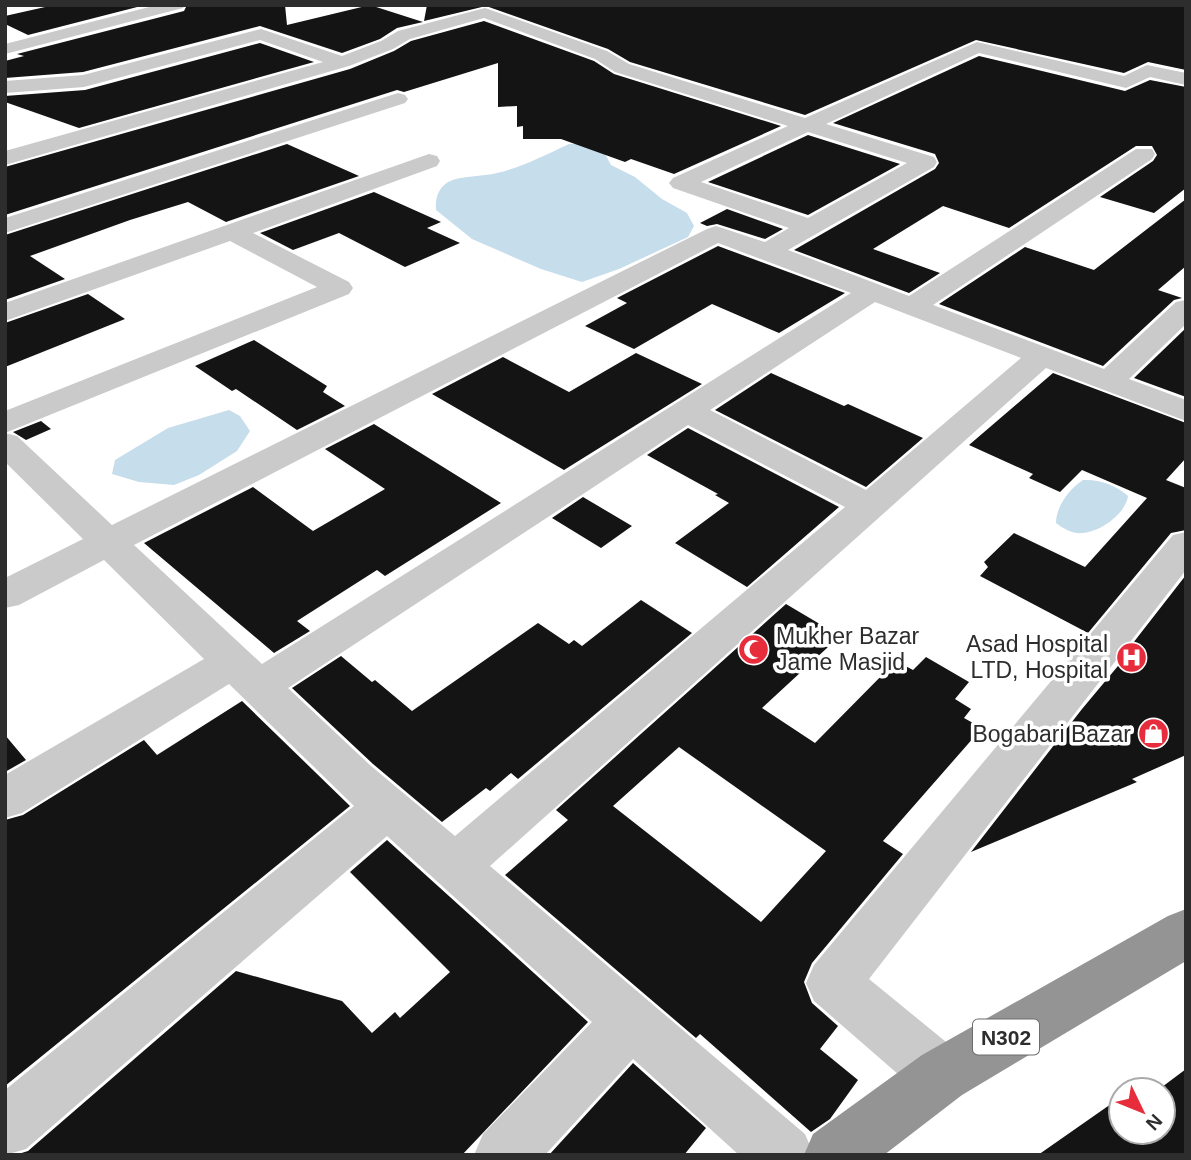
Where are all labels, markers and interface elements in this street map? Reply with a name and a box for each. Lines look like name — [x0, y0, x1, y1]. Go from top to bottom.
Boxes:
place label: Mukher Bazar Jame Masjid — [776, 623, 920, 675]
place label: Asad Hospital LTD, Hospital — [966, 631, 1108, 683]
mosque icon: Mukher Bazar Jame Masjid — [736, 632, 770, 666]
hospital icon: Asad Hospital LTD, Hospital — [1114, 640, 1148, 674]
shop icon: Bogabari Bazar — [1137, 717, 1171, 751]
place label: Bogabari Bazar — [972, 721, 1131, 747]
road number: N302 — [973, 1020, 1039, 1054]
north arrow — [1107, 1076, 1177, 1146]
text: N — [1142, 1110, 1166, 1134]

